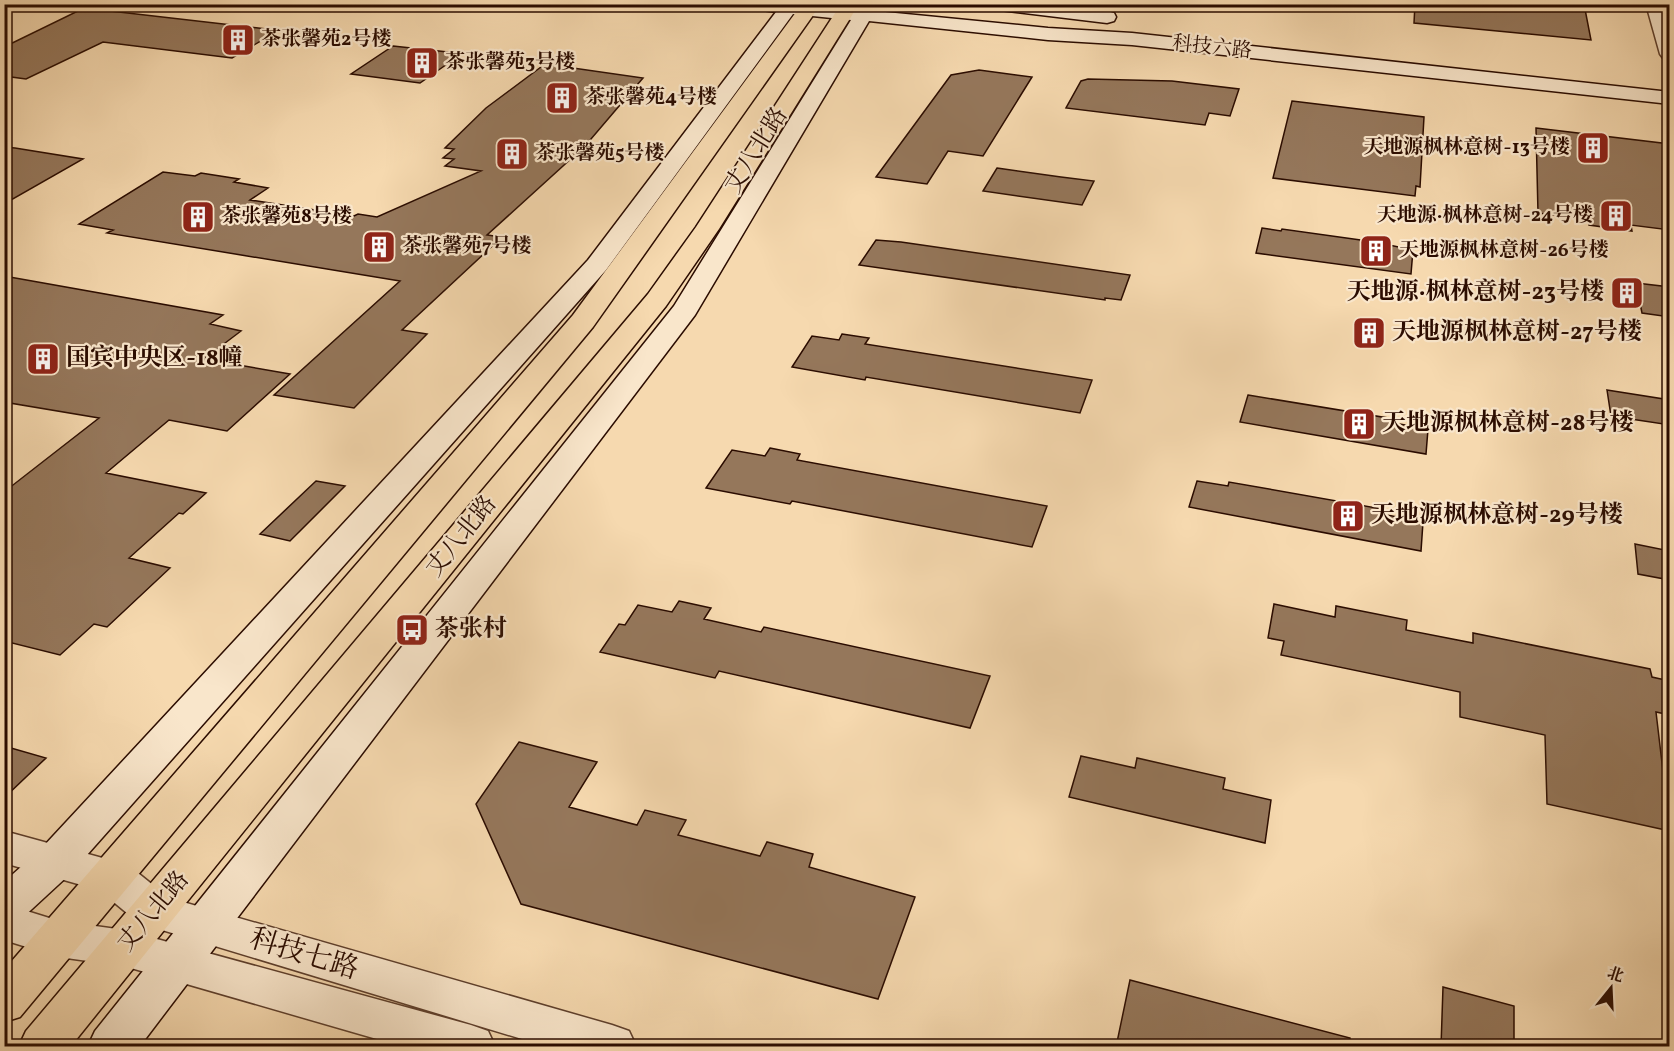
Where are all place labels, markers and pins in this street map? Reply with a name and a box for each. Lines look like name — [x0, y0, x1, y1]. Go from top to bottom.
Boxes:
building icon: 茶张馨苑2号楼 — [220, 22, 256, 58]
place label: 茶张馨苑2号楼 — [261, 26, 391, 54]
building icon: 茶张馨苑3号楼 — [404, 45, 440, 81]
place label: 茶张馨苑3号楼 — [445, 49, 575, 77]
building icon: 茶张馨苑4号楼 — [544, 80, 580, 116]
place label: 茶张馨苑4号楼 — [585, 84, 717, 112]
building icon: 天地源枫林意树-13号楼 — [1575, 130, 1611, 166]
place label: 天地源枫林意树-13号楼 — [1363, 134, 1570, 162]
building icon: 茶张馨苑5号楼 — [494, 136, 530, 172]
place label: 茶张馨苑5号楼 — [535, 140, 665, 168]
building icon: 天地源·枫林意树-24号楼 — [1598, 198, 1634, 234]
building icon: 茶张馨苑8号楼 — [180, 199, 216, 235]
place label: 天地源·枫林意树-24号楼 — [1377, 202, 1593, 230]
place label: 茶张馨苑8号楼 — [221, 203, 352, 231]
building icon: 茶张馨苑7号楼 — [361, 229, 397, 265]
place label: 茶张馨苑7号楼 — [402, 233, 532, 261]
building icon: 天地源枫林意树-26号楼 — [1358, 233, 1394, 269]
place label: 天地源枫林意树-26号楼 — [1399, 237, 1609, 265]
building icon: 天地源·枫林意树-23号楼 — [1609, 275, 1645, 311]
place label: 天地源·枫林意树-23号楼 — [1347, 276, 1604, 310]
building icon: 天地源枫林意树-27号楼 — [1351, 315, 1387, 351]
place label: 天地源枫林意树-27号楼 — [1392, 316, 1642, 350]
building icon: 国宾中央区-18幢 — [25, 341, 61, 377]
place label: 国宾中央区-18幢 — [66, 342, 243, 376]
building icon: 天地源枫林意树-28号楼 — [1341, 406, 1377, 442]
place label: 天地源枫林意树-28号楼 — [1382, 407, 1634, 441]
building icon: 天地源枫林意树-29号楼 — [1330, 498, 1366, 534]
place label: 天地源枫林意树-29号楼 — [1371, 499, 1623, 533]
bus stop icon: 茶张村 — [394, 612, 430, 648]
place label: 茶张村 — [435, 613, 507, 647]

